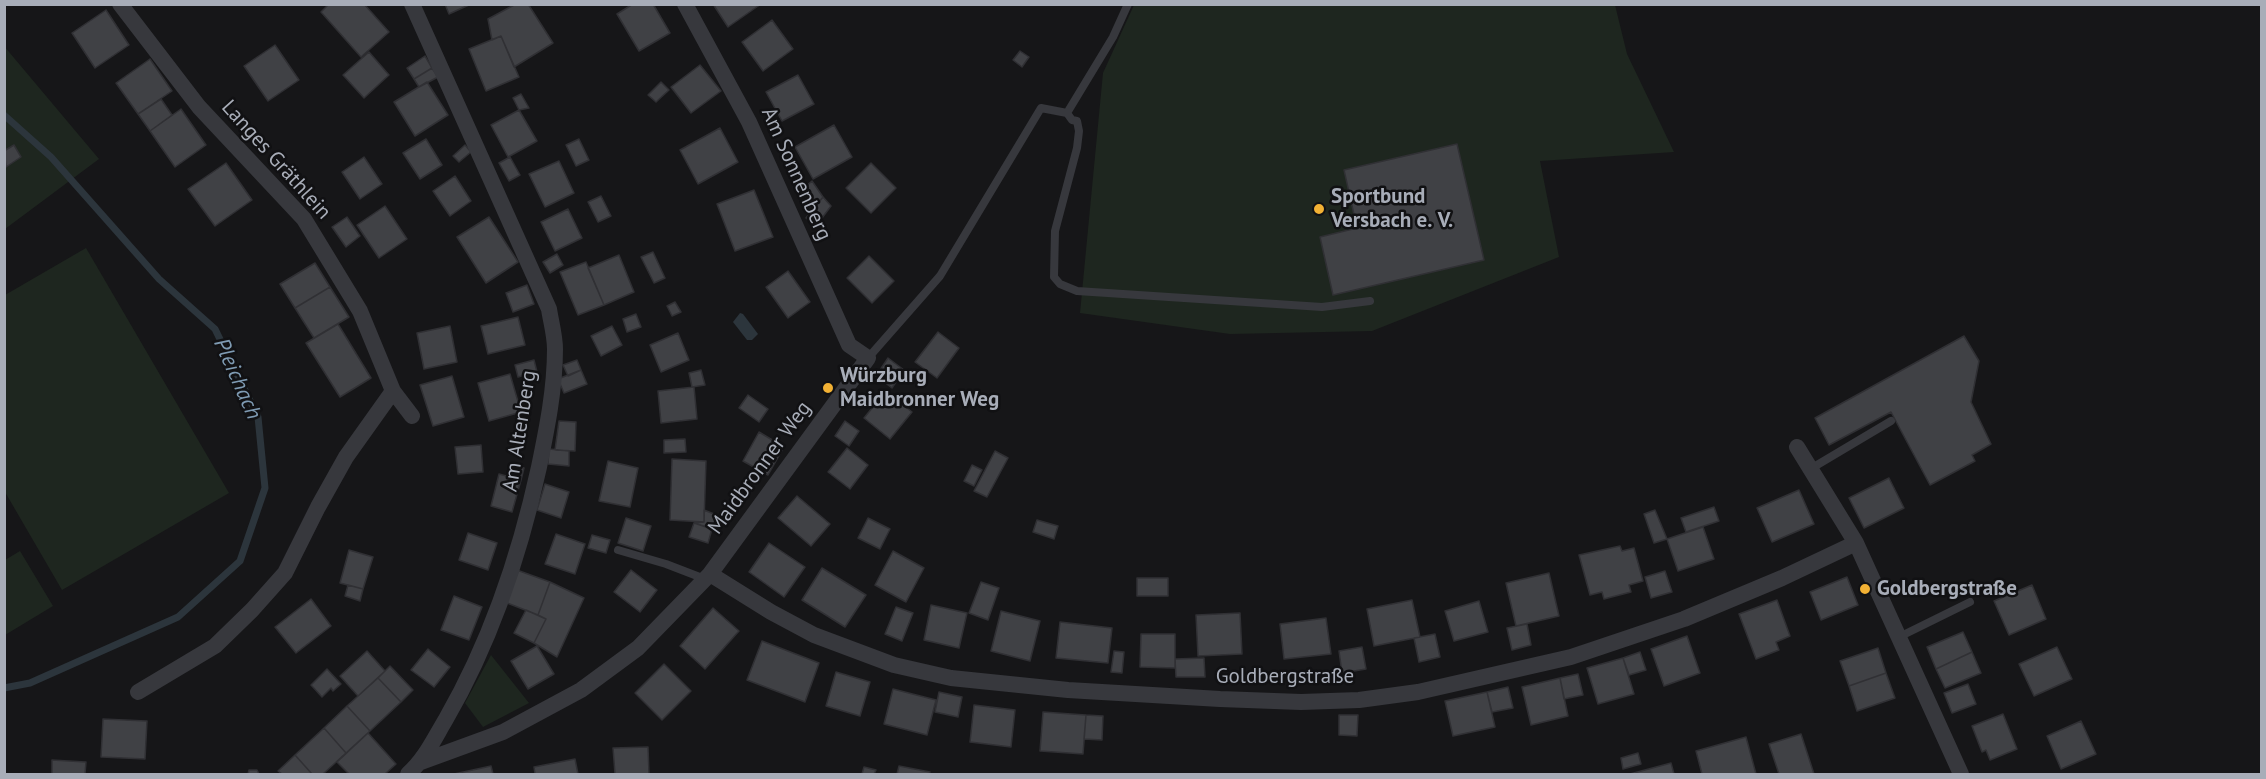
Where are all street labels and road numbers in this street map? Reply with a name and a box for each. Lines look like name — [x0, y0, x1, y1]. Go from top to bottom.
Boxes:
street label: Langes Gräthlein — [216, 95, 336, 225]
street label: Am Sonnenberg — [755, 104, 837, 244]
street label: Am Altenberg — [498, 368, 542, 494]
street label: Maidbronner Weg — [703, 397, 817, 539]
street label: Goldbergstraße — [1216, 664, 1354, 690]

